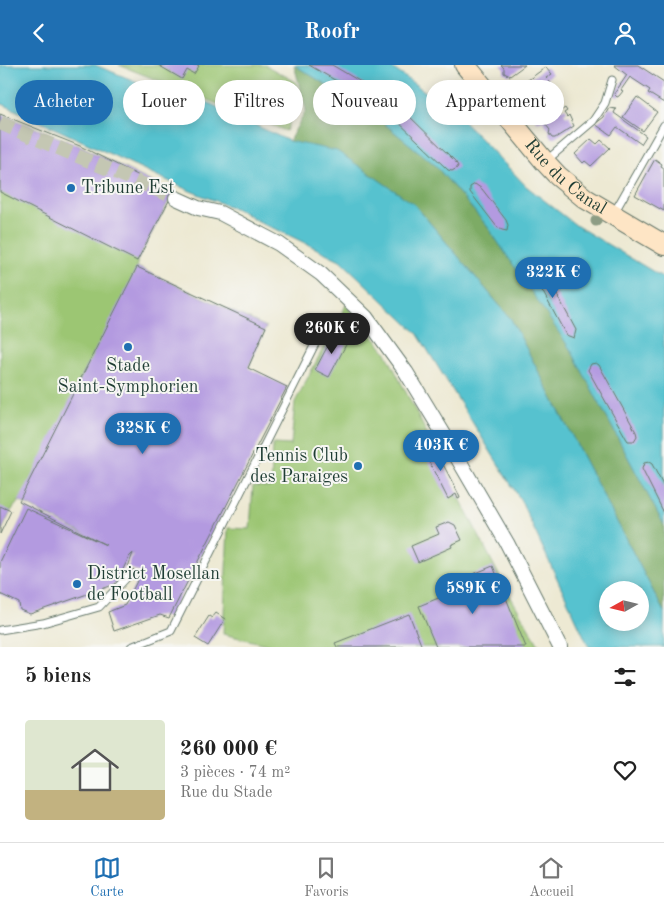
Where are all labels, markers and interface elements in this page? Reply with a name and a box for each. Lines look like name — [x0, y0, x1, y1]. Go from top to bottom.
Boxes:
icon: back — [25, 19, 53, 47]
icon: person — [611, 19, 639, 47]
text: Roofr — [304, 21, 360, 43]
chip: Acheter — [15, 80, 113, 125]
chip: Louer — [123, 80, 205, 125]
chip: Filtres — [215, 80, 303, 125]
chip: Nouveau — [313, 80, 416, 125]
chip: Appartement — [426, 80, 564, 125]
street label: Rue du Canal — [521, 135, 610, 218]
place label: Tribune Est — [81, 179, 175, 197]
marker: Tribune Est — [65, 182, 77, 194]
pin: 322K € — [512, 257, 594, 299]
text: 322K € — [526, 265, 580, 281]
pin: 260K € — [291, 313, 373, 355]
text: 260K € — [305, 321, 359, 337]
marker: Stade Saint-Symphorien — [122, 341, 134, 353]
place label: Stade Saint-Symphorien — [58, 357, 199, 396]
pin: 328K € — [102, 413, 184, 455]
text: 328K € — [116, 421, 170, 437]
pin: 403K € — [400, 429, 482, 472]
text: 403K € — [414, 438, 468, 454]
place label: Tennis Club des Paraiges — [250, 447, 348, 486]
marker: Tennis Club des Paraiges — [352, 460, 364, 472]
place label: District Mosellan de Football — [87, 565, 220, 604]
pin: 589K € — [432, 573, 514, 615]
marker: District Mosellan de Football — [71, 578, 83, 590]
text: 589K € — [446, 581, 500, 597]
north arrow — [599, 581, 649, 631]
map controls — [599, 581, 649, 631]
icon: filters — [611, 663, 639, 691]
text: 5 biens — [25, 666, 91, 687]
text: 260 000 € — [180, 739, 277, 760]
icon: home — [65, 740, 125, 800]
icon: heart — [611, 756, 639, 784]
text: 3 pièces · 74 m² — [180, 765, 290, 781]
text: Rue du Stade — [180, 785, 272, 801]
tab: Carte — [90, 854, 124, 901]
tab: Favoris — [304, 854, 349, 901]
tab: Accueil — [529, 854, 574, 901]

